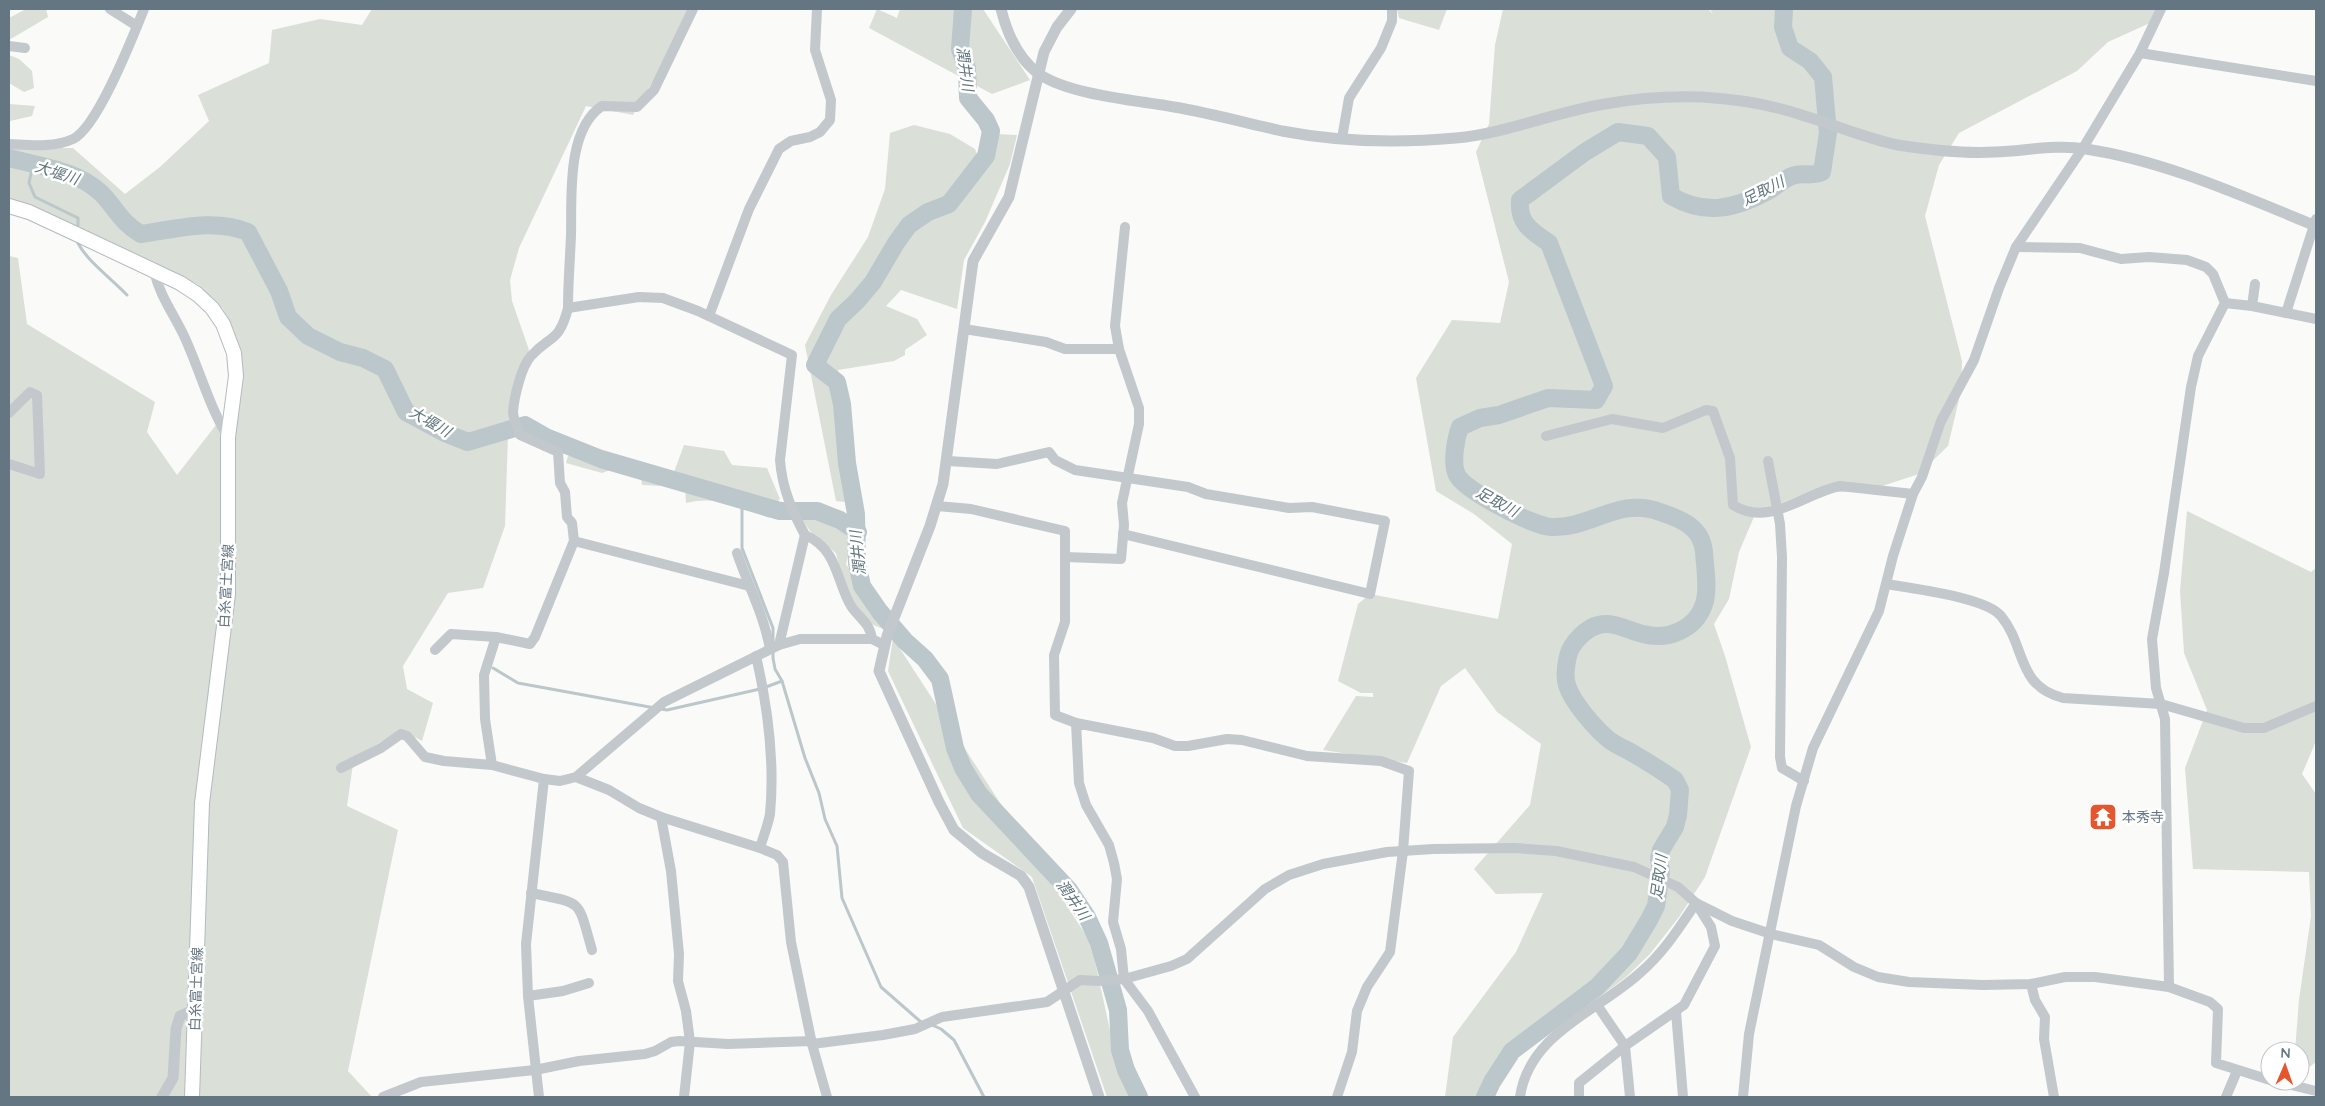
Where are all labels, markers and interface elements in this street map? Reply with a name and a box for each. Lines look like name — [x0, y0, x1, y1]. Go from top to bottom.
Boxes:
water label: 潤井川 — [953, 45, 978, 95]
water label: 大堰川 — [33, 157, 83, 189]
water label: 足取川 — [1738, 171, 1789, 209]
water label: 大堰川 — [406, 402, 456, 442]
water label: 足取川 — [1473, 483, 1523, 521]
water label: 潤井川 — [845, 528, 869, 576]
street label: 白糸富士宮線 — [215, 544, 237, 628]
temple icon: 本秀寺 — [2088, 802, 2118, 832]
place label: 本秀寺 — [2122, 808, 2164, 826]
water label: 足取川 — [1646, 851, 1671, 900]
water label: 潤井川 — [1053, 876, 1095, 925]
street label: 白糸富士宮線 — [186, 947, 206, 1031]
north arrow — [2260, 1041, 2310, 1091]
text: N — [2280, 1044, 2291, 1062]

